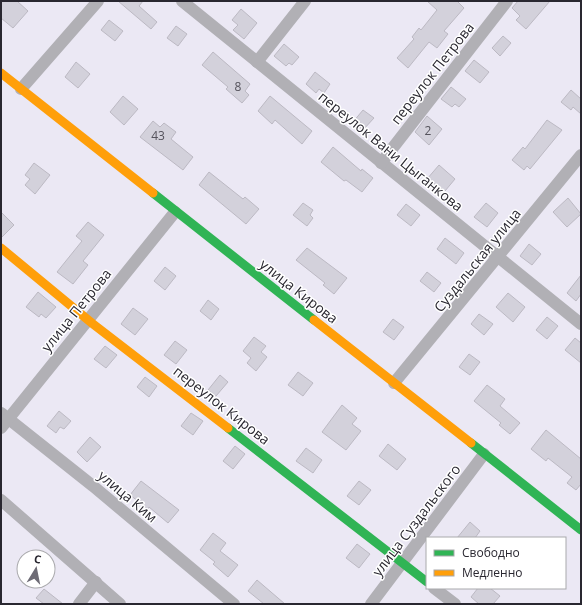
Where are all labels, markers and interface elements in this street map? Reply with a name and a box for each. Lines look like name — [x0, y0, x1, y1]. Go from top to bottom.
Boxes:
street label: переулок Петрова — [386, 18, 478, 128]
house number: 8 — [235, 78, 242, 95]
street label: переулок Вани Цыганкова — [315, 87, 467, 215]
house number: 2 — [425, 122, 432, 139]
house number: 43 — [151, 127, 165, 144]
street label: Суздальская улица — [429, 204, 525, 316]
street label: улица Кирова — [256, 254, 342, 328]
street label: улица Петрова — [37, 265, 115, 355]
street label: переулок Кирова — [170, 361, 274, 449]
street label: улица Суздальского — [368, 460, 464, 580]
street label: улица Ким — [94, 466, 162, 526]
legend — [426, 537, 566, 589]
text: Свободно — [462, 544, 520, 561]
north arrow — [16, 549, 56, 589]
text: С — [33, 551, 43, 567]
text: Медленно — [462, 564, 522, 581]

